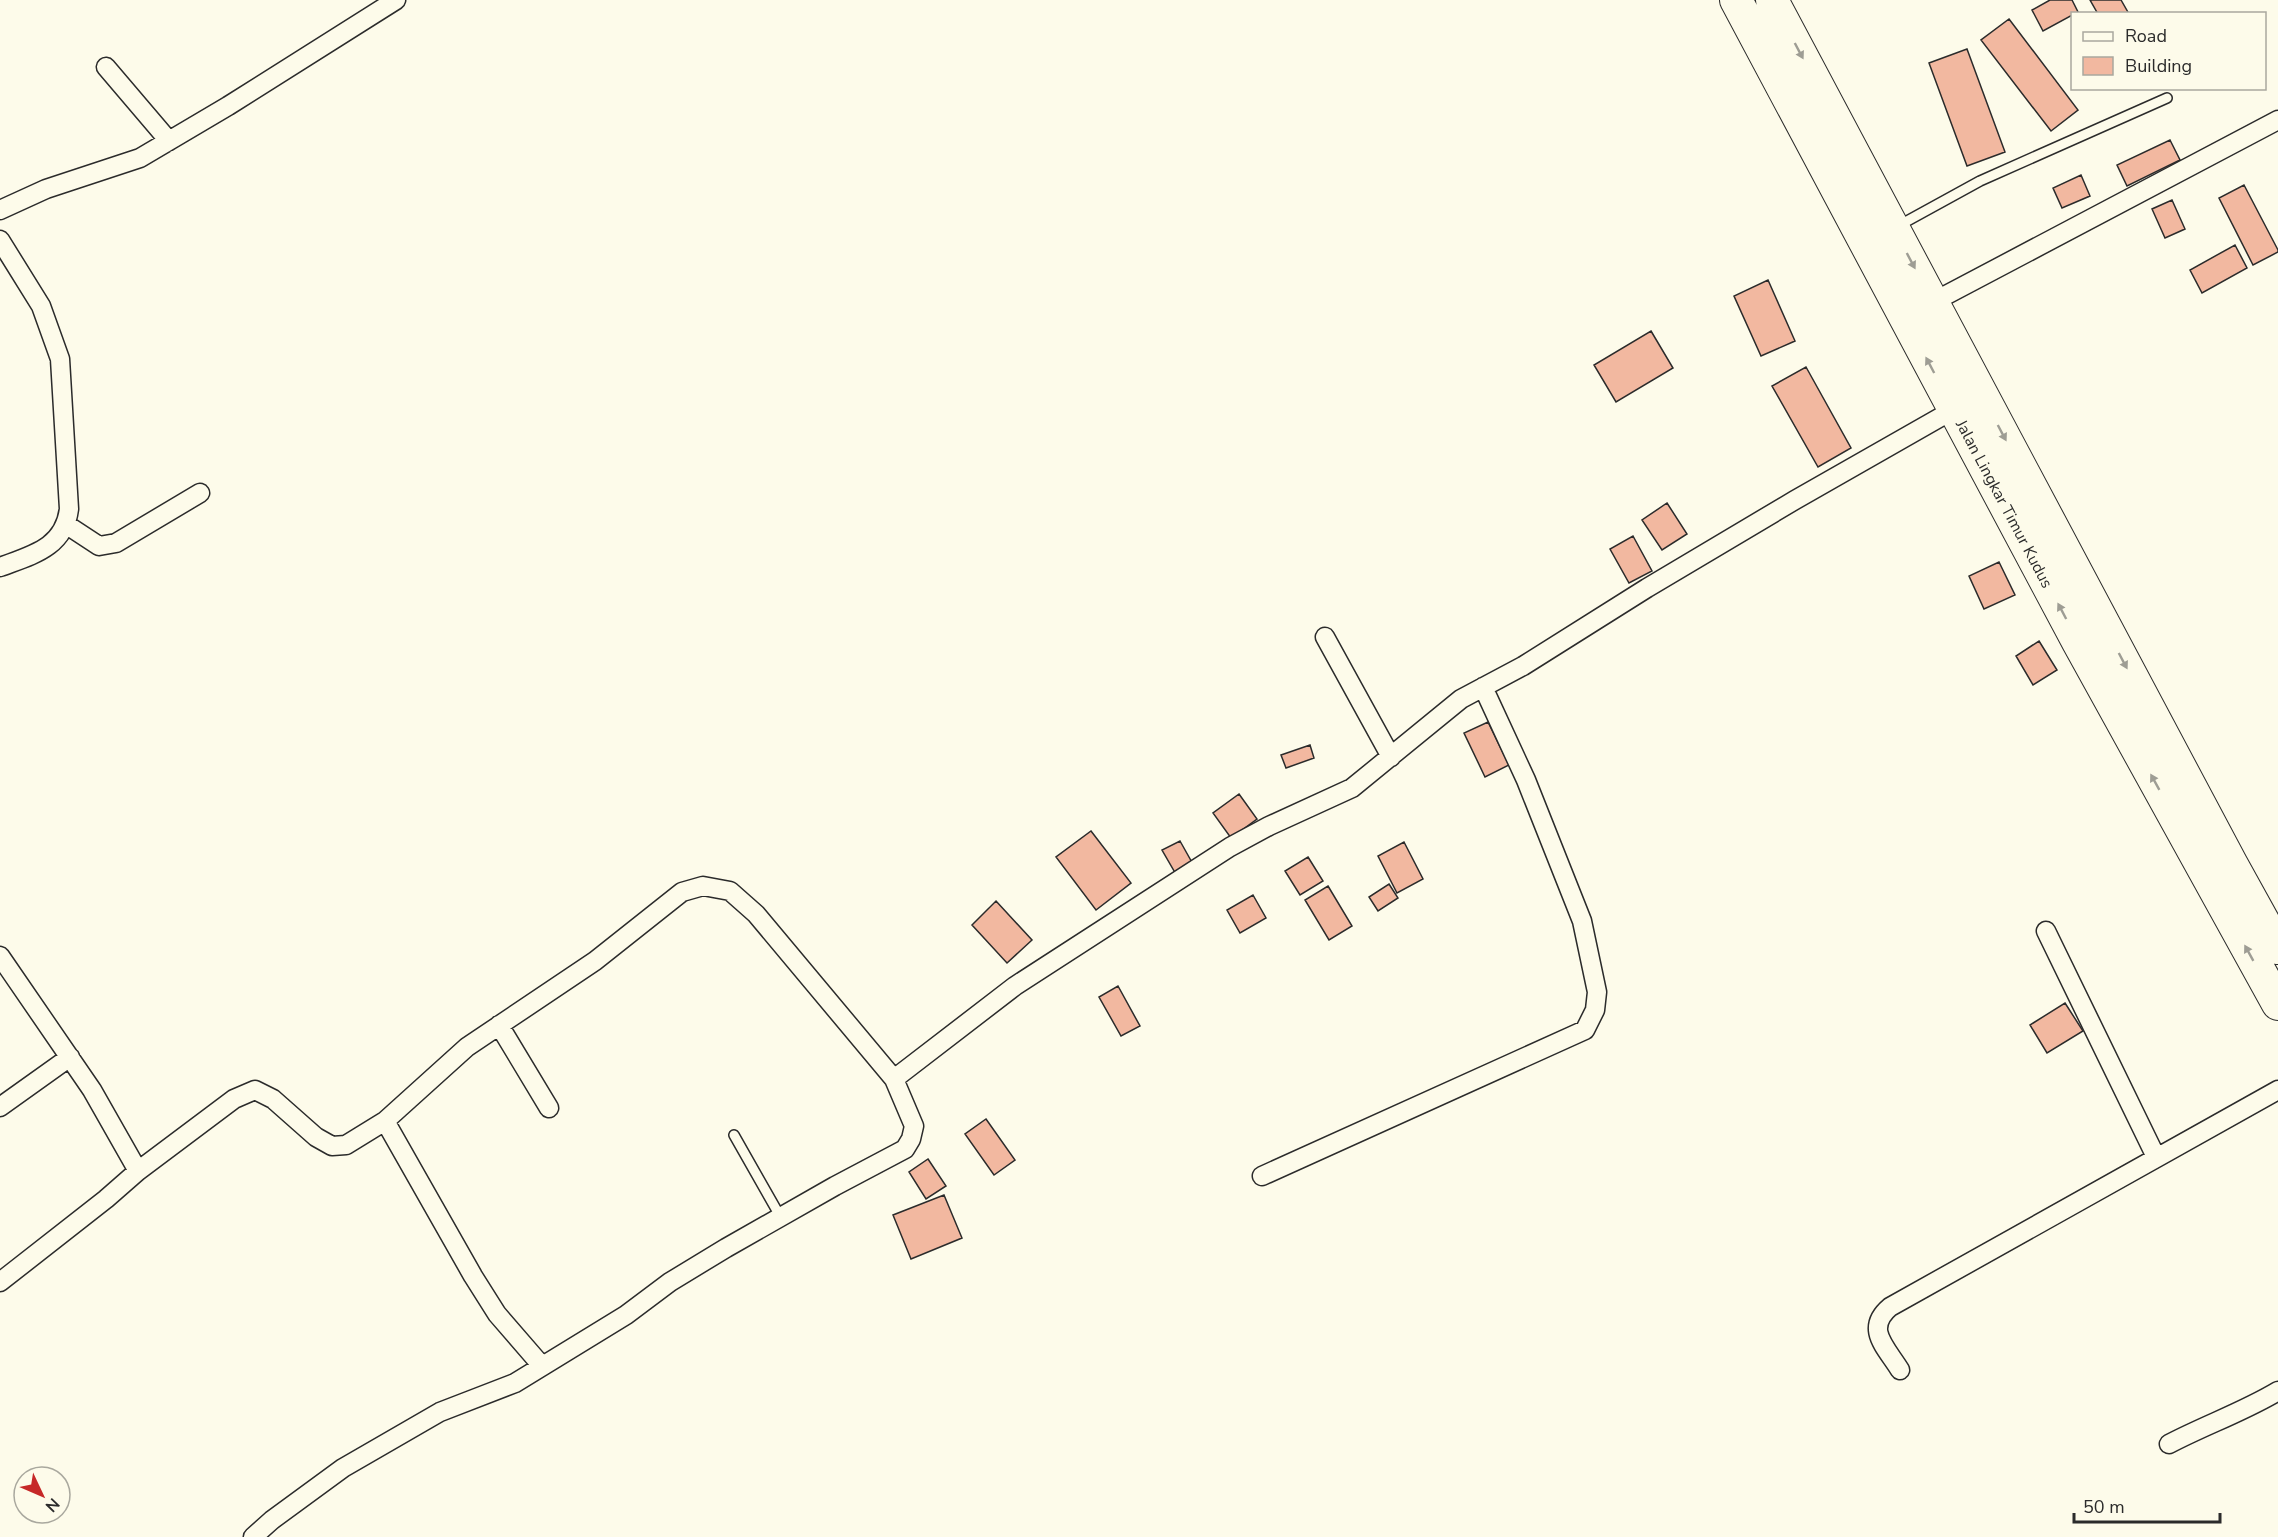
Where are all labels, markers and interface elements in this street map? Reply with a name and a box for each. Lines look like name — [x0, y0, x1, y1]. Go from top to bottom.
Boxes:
legend — [2071, 12, 2266, 90]
text: Road — [2125, 24, 2167, 48]
one-way arrow — [1794, 43, 1804, 60]
text: Building — [2125, 54, 2192, 78]
one-way arrow — [1906, 253, 1916, 270]
one-way arrow — [1925, 357, 1934, 374]
street label: Jalan Lingkar Timur Kudus — [1950, 415, 2058, 592]
one-way arrow — [1997, 425, 2007, 442]
one-way arrow — [2057, 602, 2067, 619]
one-way arrow — [2118, 653, 2128, 670]
one-way arrow — [2150, 774, 2160, 791]
one-way arrow — [2244, 945, 2255, 961]
north arrow — [12, 1465, 72, 1525]
scale bar — [2074, 1486, 2220, 1524]
text: N — [40, 1493, 64, 1517]
text: 50 m — [2083, 1495, 2125, 1519]

